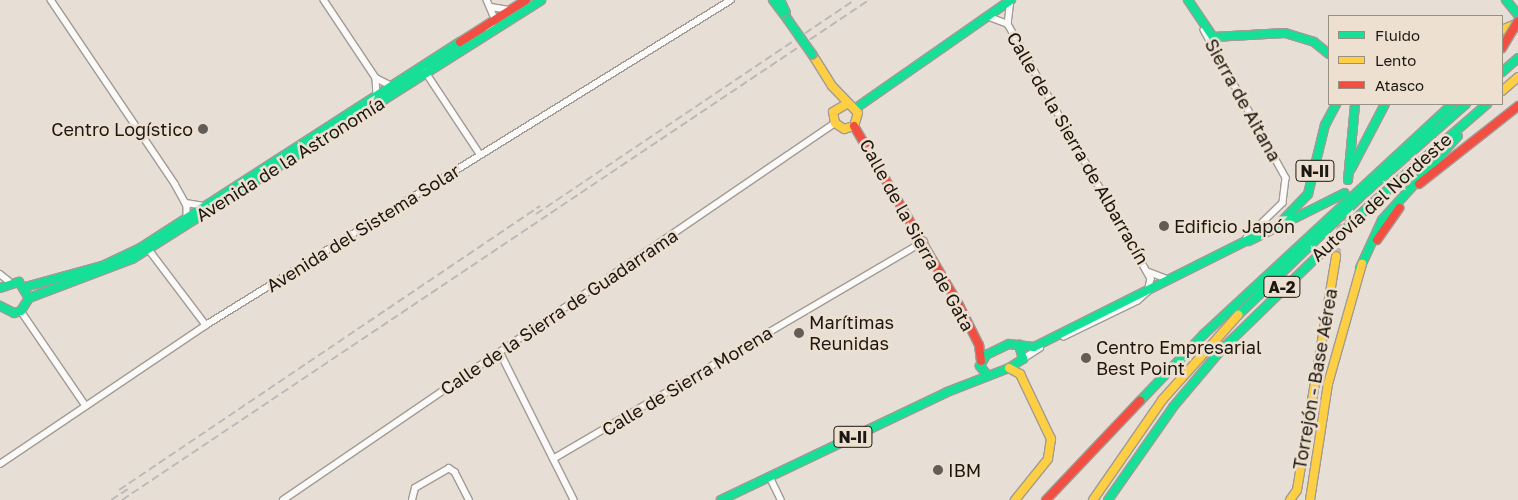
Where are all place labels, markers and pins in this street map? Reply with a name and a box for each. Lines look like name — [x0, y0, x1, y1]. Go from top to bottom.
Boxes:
place label: Centro Logístico — [51, 118, 193, 140]
marker: Centro Logístico — [197, 123, 209, 135]
place label: Edificio Japón — [1174, 215, 1295, 237]
marker: Edificio Japón — [1158, 220, 1170, 232]
place label: Marítimas Reunidas — [809, 312, 894, 354]
marker: Marítimas Reunidas — [793, 327, 805, 339]
place label: Centro Empresarial Best Point — [1096, 337, 1262, 379]
marker: Centro Empresarial Best Point — [1080, 352, 1092, 364]
place label: IBM — [948, 459, 981, 481]
marker: IBM — [932, 464, 944, 476]

